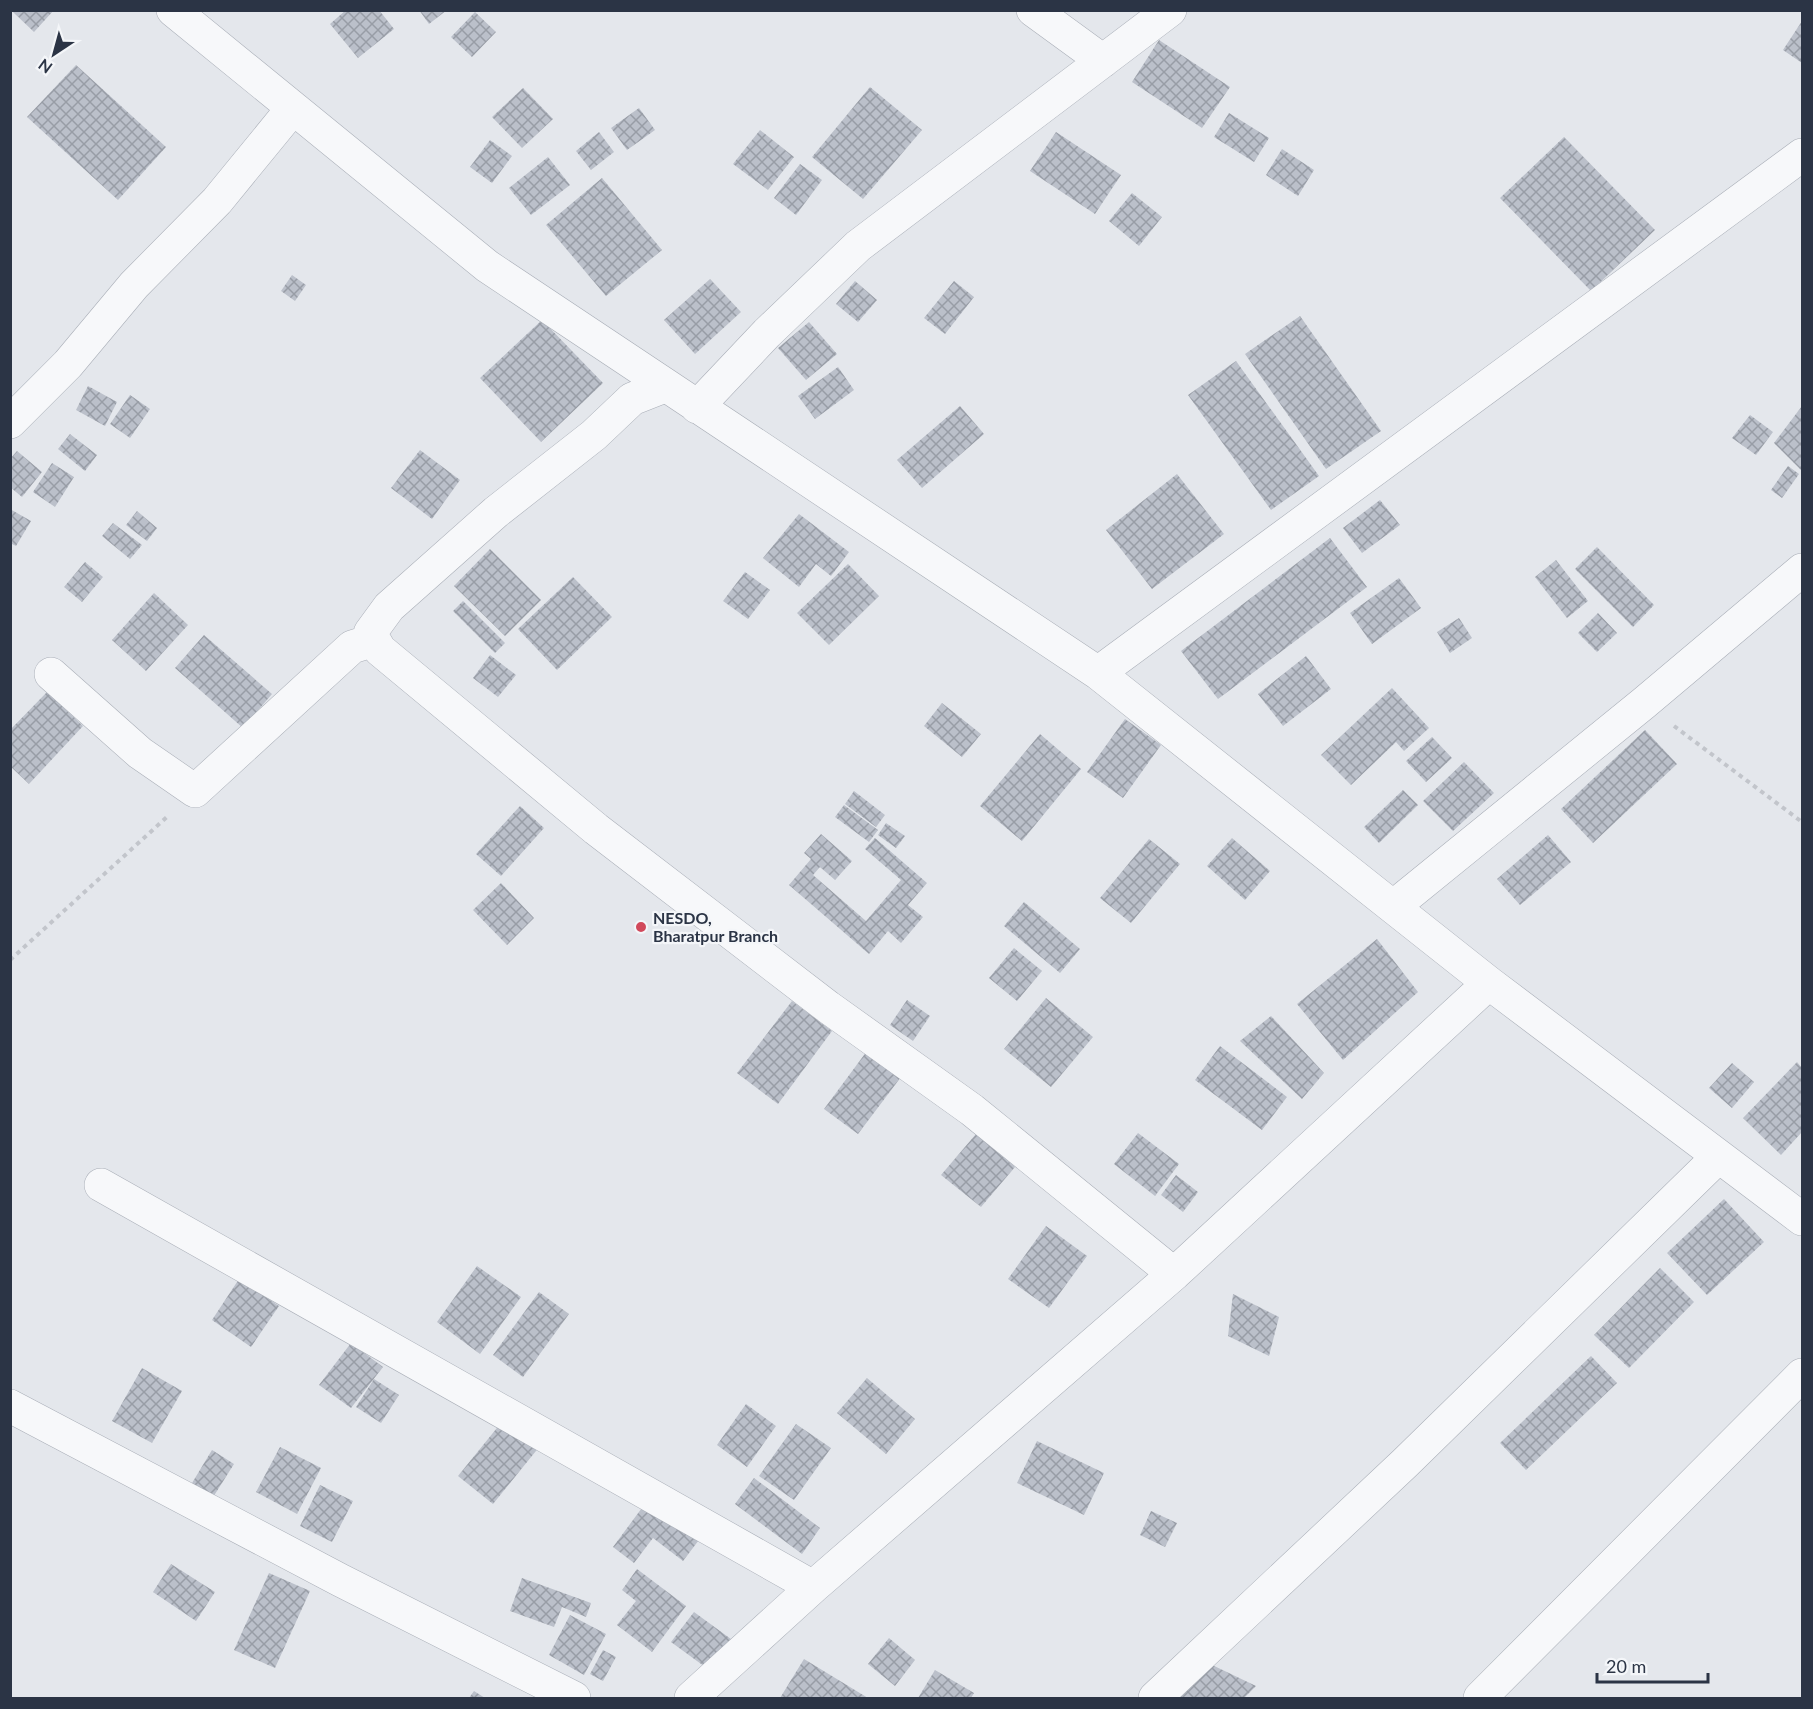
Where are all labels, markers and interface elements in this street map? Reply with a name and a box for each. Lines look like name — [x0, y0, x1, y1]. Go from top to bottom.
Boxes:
north arrow — [24, 24, 84, 84]
text: N — [34, 55, 55, 78]
place label: NESDO, Bharatpur Branch — [653, 908, 778, 945]
marker: NESDO, Bharatpur Branch — [634, 920, 648, 934]
scale bar — [1597, 1646, 1708, 1684]
text: 20 m — [1606, 1655, 1646, 1677]

